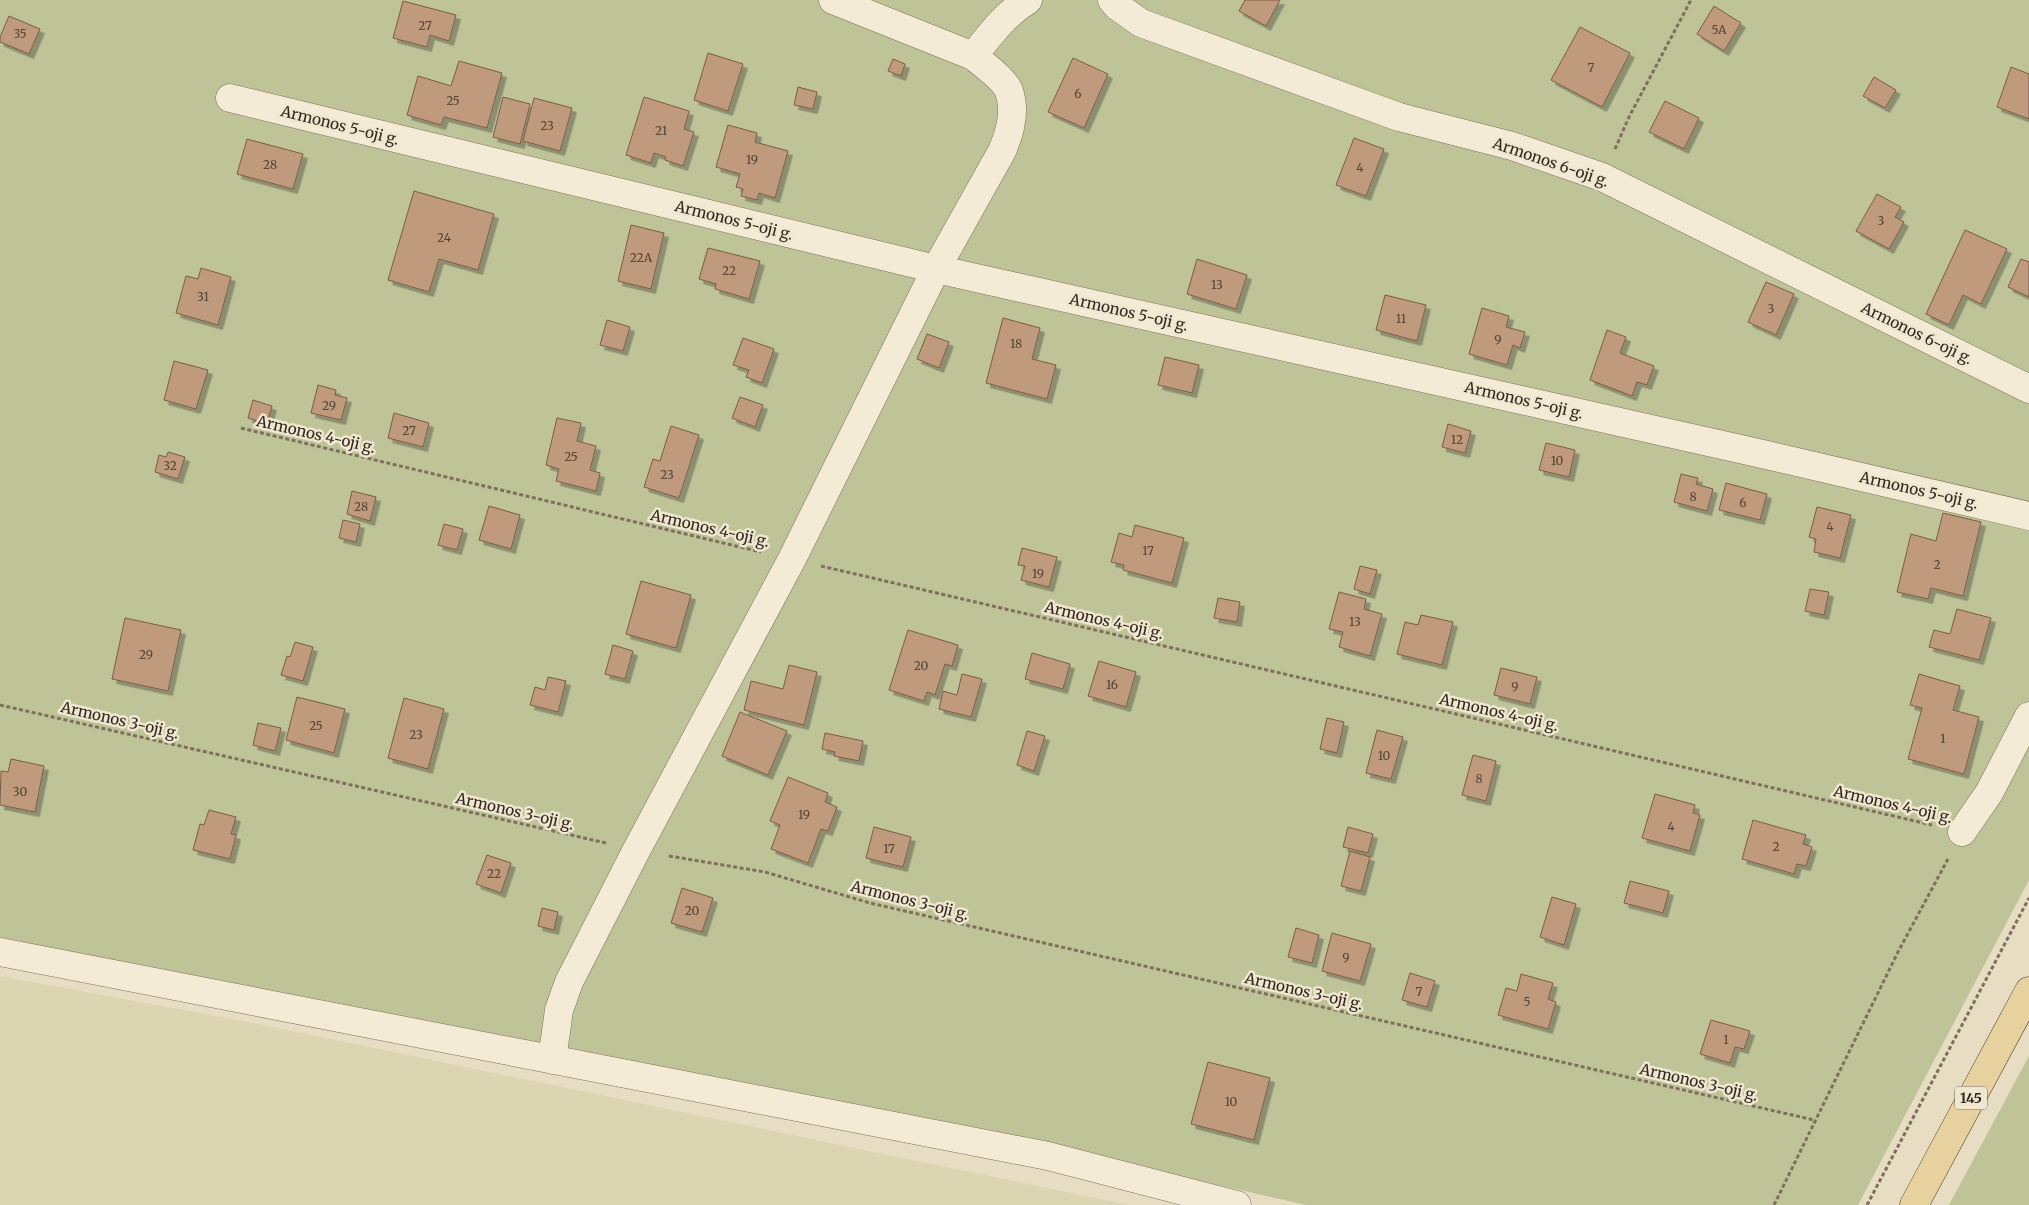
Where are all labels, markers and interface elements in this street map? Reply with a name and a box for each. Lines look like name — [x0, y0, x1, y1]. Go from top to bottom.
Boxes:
house number: 27 — [418, 18, 432, 33]
house number: 5A — [1711, 22, 1727, 37]
house number: 35 — [13, 26, 27, 41]
house number: 7 — [1588, 60, 1595, 75]
house number: 6 — [1074, 86, 1082, 101]
house number: 25 — [446, 93, 460, 108]
street label: Armonos 5-oji g. — [278, 101, 401, 149]
house number: 23 — [540, 118, 554, 133]
house number: 21 — [655, 123, 668, 138]
street label: Armonos 6-oji g. — [1490, 133, 1612, 191]
house number: 19 — [746, 152, 758, 167]
house number: 28 — [263, 157, 277, 172]
house number: 4 — [1356, 160, 1364, 175]
street label: Armonos 5-oji g. — [672, 196, 795, 244]
house number: 3 — [1878, 213, 1885, 228]
house number: 24 — [437, 230, 452, 245]
house number: 22A — [630, 250, 653, 265]
house number: 22 — [722, 263, 736, 278]
house number: 13 — [1211, 277, 1223, 292]
house number: 31 — [197, 289, 209, 304]
street label: Armonos 5-oji g. — [1067, 289, 1190, 335]
street label: Armonos 6-oji g. — [1857, 297, 1976, 368]
house number: 3 — [1768, 301, 1775, 316]
house number: 11 — [1396, 311, 1407, 326]
house number: 9 — [1494, 332, 1502, 347]
house number: 18 — [1010, 336, 1022, 351]
street label: Armonos 5-oji g. — [1462, 377, 1585, 423]
house number: 29 — [322, 398, 336, 413]
street label: Armonos 4-oji g. — [254, 411, 377, 457]
house number: 27 — [402, 423, 416, 438]
house number: 12 — [1451, 432, 1463, 447]
house number: 25 — [564, 449, 578, 464]
house number: 10 — [1551, 453, 1564, 468]
house number: 32 — [163, 458, 177, 473]
house number: 23 — [660, 467, 674, 482]
street label: Armonos 5-oji g. — [1857, 467, 1980, 513]
house number: 8 — [1689, 489, 1697, 504]
house number: 6 — [1739, 495, 1747, 510]
house number: 28 — [354, 499, 368, 514]
street label: Armonos 4-oji g. — [648, 505, 771, 551]
house number: 4 — [1826, 519, 1834, 534]
house number: 17 — [1142, 543, 1154, 558]
house number: 2 — [1933, 557, 1941, 572]
house number: 19 — [1032, 566, 1044, 581]
street label: Armonos 4-oji g. — [1042, 597, 1165, 643]
house number: 13 — [1349, 614, 1361, 629]
house number: 29 — [139, 647, 153, 662]
house number: 20 — [914, 658, 929, 673]
house number: 16 — [1106, 677, 1118, 692]
house number: 9 — [1511, 679, 1519, 694]
street label: Armonos 4-oji g. — [1437, 689, 1560, 735]
street label: Armonos 3-oji g. — [58, 697, 181, 743]
house number: 25 — [309, 718, 323, 733]
house number: 23 — [409, 727, 423, 742]
house number: 1 — [1940, 731, 1946, 746]
house number: 10 — [1378, 748, 1391, 763]
house number: 8 — [1475, 771, 1483, 786]
street label: Armonos 4-oji g. — [1831, 781, 1954, 827]
house number: 30 — [13, 784, 27, 799]
street label: Armonos 3-oji g. — [453, 788, 576, 834]
house number: 19 — [798, 807, 810, 822]
house number: 4 — [1667, 819, 1675, 834]
house number: 2 — [1772, 839, 1780, 854]
house number: 17 — [883, 841, 895, 856]
house number: 22 — [487, 866, 501, 881]
street label: Armonos 3-oji g. — [848, 876, 971, 924]
house number: 20 — [685, 903, 700, 918]
house number: 9 — [1342, 950, 1350, 965]
street label: Armonos 3-oji g. — [1242, 968, 1365, 1014]
house number: 7 — [1416, 984, 1423, 999]
house number: 5 — [1523, 994, 1531, 1009]
house number: 1 — [1723, 1032, 1729, 1047]
street label: Armonos 3-oji g. — [1637, 1059, 1760, 1105]
road number: 145 — [1955, 1086, 1987, 1110]
house number: 10 — [1225, 1094, 1238, 1109]

